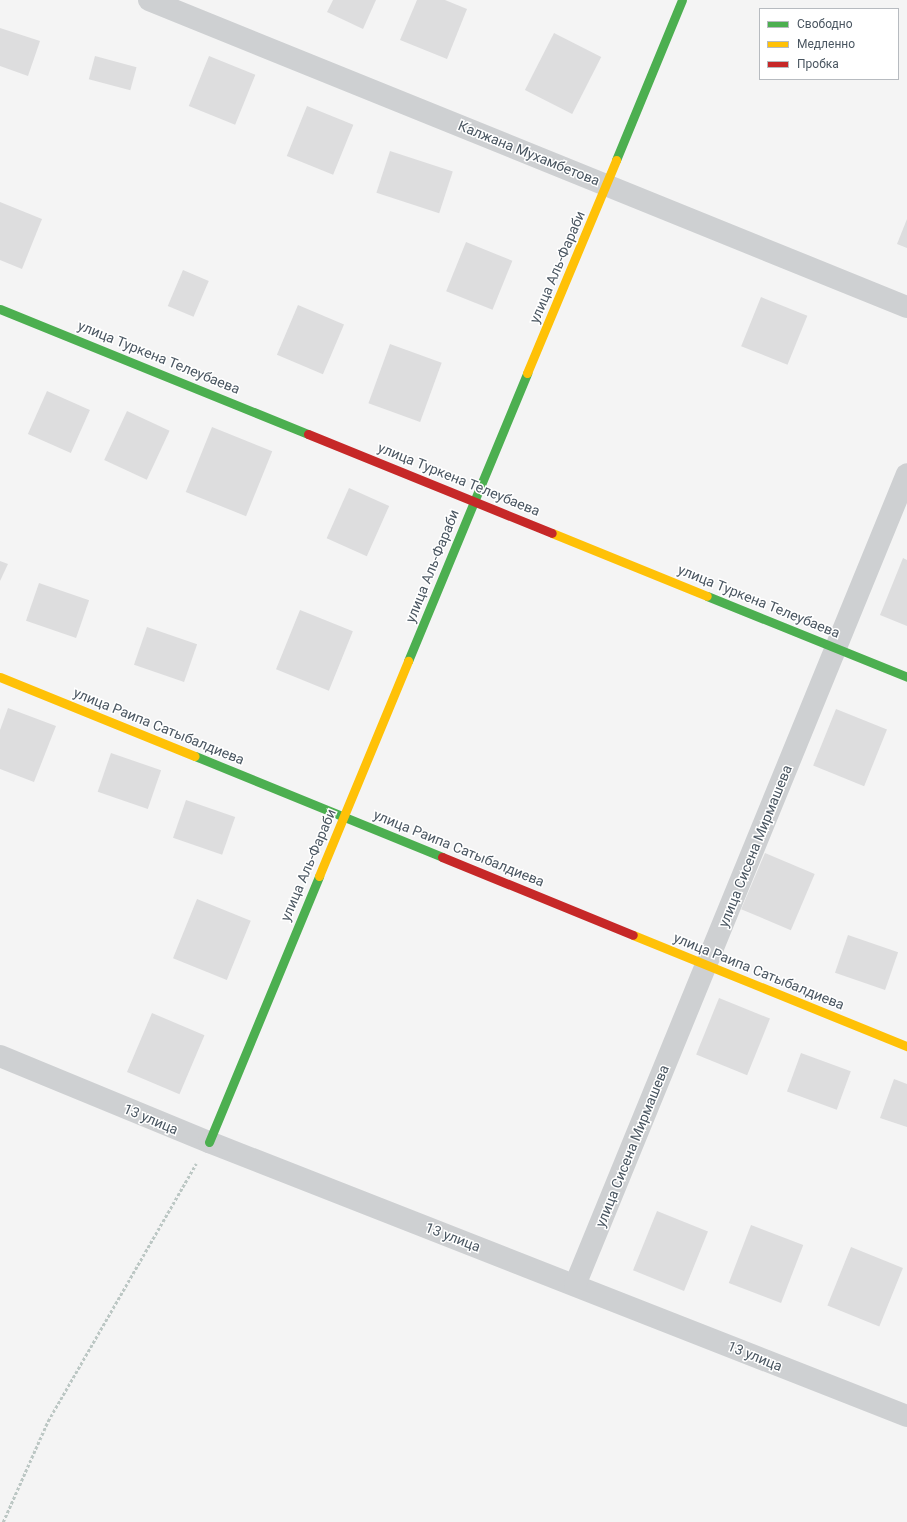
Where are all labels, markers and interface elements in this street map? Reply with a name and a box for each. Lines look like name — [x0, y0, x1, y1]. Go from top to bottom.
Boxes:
legend — [759, 8, 899, 80]
text: Свободно — [797, 17, 853, 31]
text: Медленно — [797, 37, 855, 51]
text: Пробка — [797, 57, 839, 71]
street label: Калжана Мухамбетова — [456, 117, 602, 189]
street label: улица Аль-Фараби — [526, 208, 588, 326]
street label: улица Туркена Телеубаева — [75, 317, 243, 397]
street label: улица Туркена Телеубаева — [375, 439, 543, 519]
street label: улица Аль-Фараби — [402, 507, 462, 625]
street label: улица Туркена Телеубаева — [675, 561, 843, 641]
street label: улица Раипа Сатыбалдиева — [71, 684, 247, 768]
street label: улица Сисена Мирмашева — [715, 762, 795, 930]
street label: улица Аль-Фараби — [277, 806, 339, 924]
street label: улица Раипа Сатыбалдиева — [371, 806, 547, 890]
street label: улица Раипа Сатыбалдиева — [671, 929, 847, 1013]
street label: улица Сисена Мирмашева — [592, 1062, 672, 1230]
street label: 13 улица — [121, 1100, 181, 1138]
street label: 13 улица — [423, 1219, 483, 1255]
street label: 13 улица — [725, 1337, 785, 1375]

